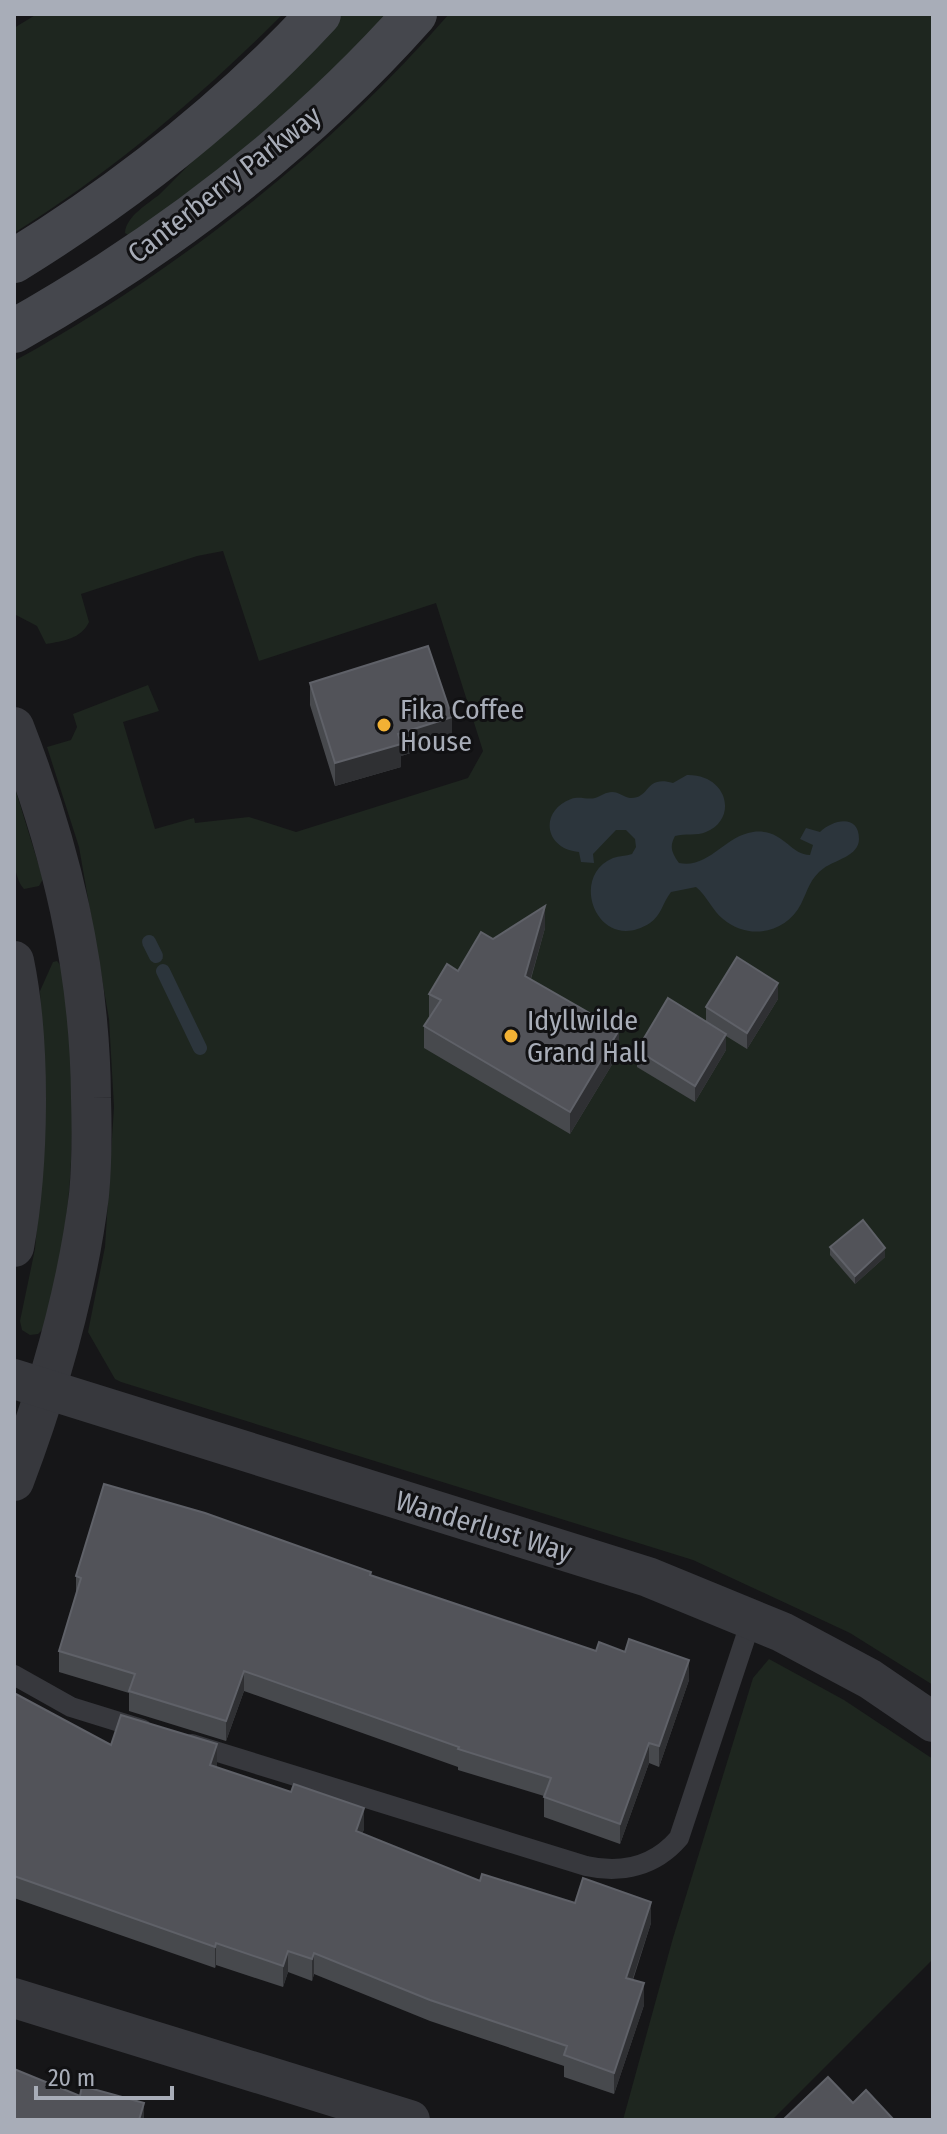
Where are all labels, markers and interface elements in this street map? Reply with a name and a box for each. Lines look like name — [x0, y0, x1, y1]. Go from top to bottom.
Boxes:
street label: Canterberry Parkway — [121, 99, 328, 270]
place label: Fika Coffee House — [400, 693, 524, 758]
marker: Fika Coffee House — [375, 716, 393, 734]
place label: Idyllwilde Grand Hall — [527, 1004, 647, 1069]
marker: Idyllwilde Grand Hall — [502, 1027, 520, 1045]
street label: Wanderlust Way — [392, 1484, 577, 1569]
scale bar — [36, 2050, 172, 2100]
text: 20 m — [48, 2064, 95, 2092]

